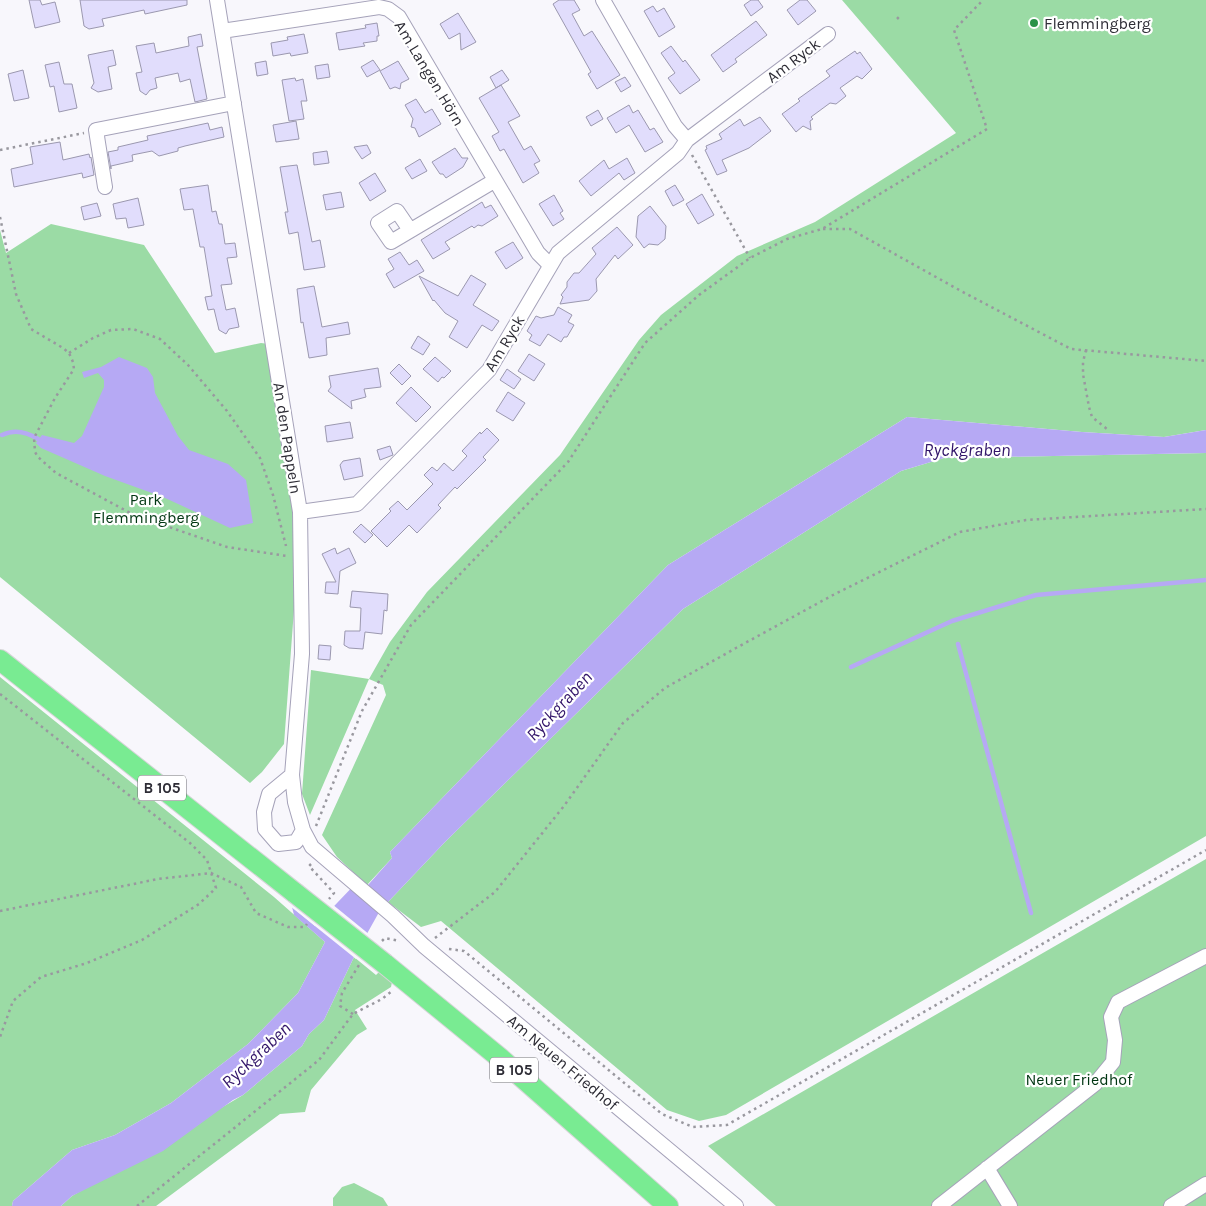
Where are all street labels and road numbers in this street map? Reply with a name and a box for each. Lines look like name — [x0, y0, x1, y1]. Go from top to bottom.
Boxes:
street label: Am Langen Hörn — [391, 17, 468, 129]
street label: Am Ryck — [763, 34, 824, 87]
street label: Am Ryck — [480, 312, 529, 375]
street label: An den Pappeln — [269, 381, 306, 495]
road number: B 105 — [138, 776, 186, 800]
street label: Am Neuen Friedhof — [503, 1010, 622, 1115]
road number: B 105 — [490, 1058, 538, 1082]

